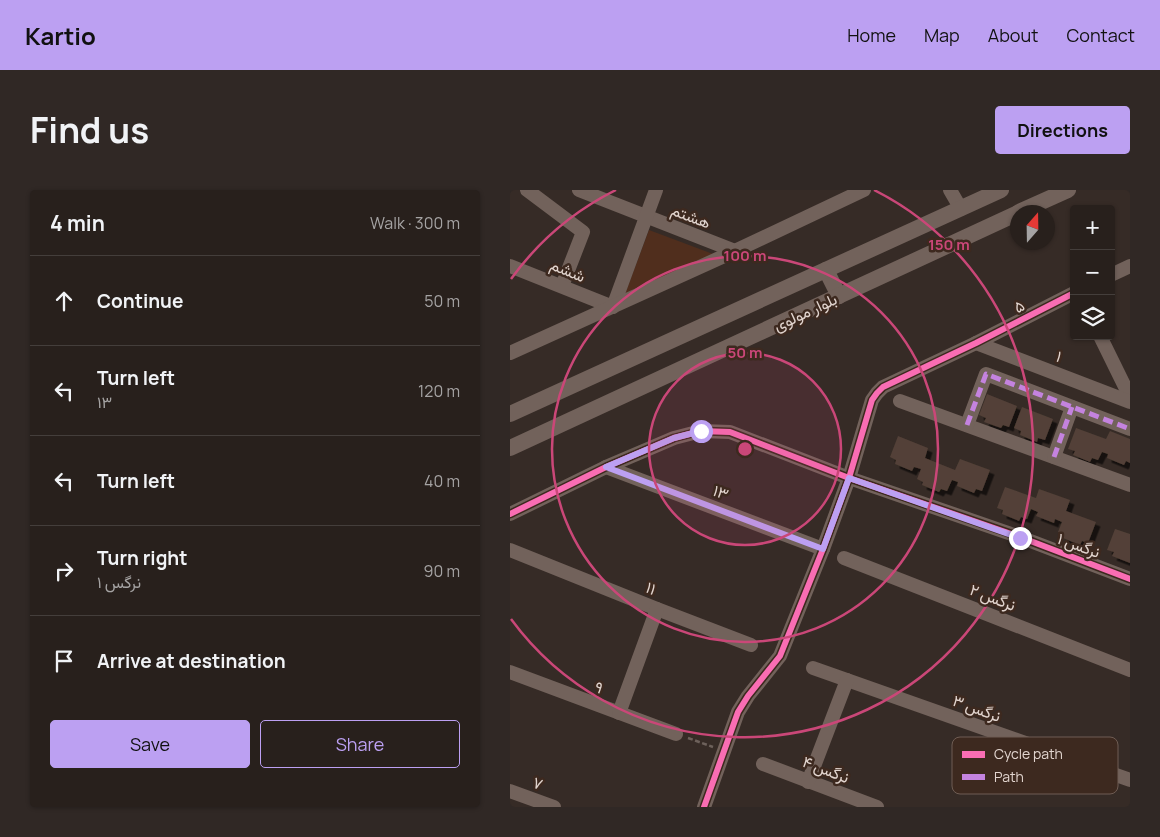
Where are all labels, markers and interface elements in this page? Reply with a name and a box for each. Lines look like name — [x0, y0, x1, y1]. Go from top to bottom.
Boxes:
text: Kartio — [25, 19, 96, 52]
text: Home — [847, 23, 896, 47]
text: Map — [924, 23, 960, 47]
text: About — [988, 23, 1038, 47]
text: Contact — [1066, 23, 1135, 47]
text: Find us — [30, 106, 149, 154]
button: Directions — [995, 106, 1130, 154]
street label: هشتم — [668, 198, 714, 234]
north arrow — [1010, 205, 1055, 250]
map controls — [1070, 205, 1115, 340]
button: + — [1070, 205, 1115, 250]
text: 4 min — [50, 209, 105, 237]
text: Walk · 300 m — [370, 212, 460, 234]
text: 150 m — [928, 234, 970, 255]
text: 100 m — [724, 245, 766, 266]
button: − — [1070, 250, 1115, 295]
street label: ششم — [547, 253, 589, 287]
icon: ahead — [50, 287, 78, 315]
text: Continue — [97, 288, 183, 314]
street label: بلوار مولوی — [770, 288, 840, 336]
text: 50 m — [424, 290, 460, 312]
street label: ۵ — [1010, 294, 1028, 318]
button: layers — [1070, 295, 1115, 340]
text: 50 m — [727, 342, 763, 363]
street label: ۱ — [1053, 345, 1065, 367]
text: Turn left — [97, 365, 175, 391]
icon: left — [50, 377, 78, 405]
text: 120 m — [418, 380, 460, 402]
text: ۱۳ — [97, 391, 112, 413]
route start — [690, 420, 713, 443]
centre of rings — [736, 440, 754, 458]
icon: left — [50, 467, 78, 495]
text: Turn left — [97, 468, 175, 494]
text: 40 m — [424, 470, 460, 492]
street label: ۱۳ — [710, 479, 732, 505]
route end — [1009, 527, 1032, 550]
street label: نرگس ۱ — [1055, 527, 1103, 563]
text: Turn right — [97, 545, 187, 571]
icon: right — [50, 557, 78, 585]
text: 90 m — [424, 560, 460, 582]
text: نرگس ۱ — [97, 571, 141, 593]
street label: ۱۱ — [643, 576, 659, 600]
street label: نرگس ۲ — [967, 578, 1019, 616]
icon: arrive — [50, 647, 78, 675]
text: Arrive at destination — [97, 648, 286, 674]
street label: ۹ — [591, 675, 607, 699]
street label: نرگس ۳ — [950, 689, 1004, 727]
button: Save — [50, 720, 250, 768]
button: Share — [260, 720, 460, 768]
legend — [952, 737, 1118, 794]
text: Cycle path — [994, 744, 1063, 763]
street label: نرگس ۴ — [799, 750, 853, 788]
text: Path — [994, 767, 1024, 786]
street label: ۷ — [530, 771, 546, 795]

